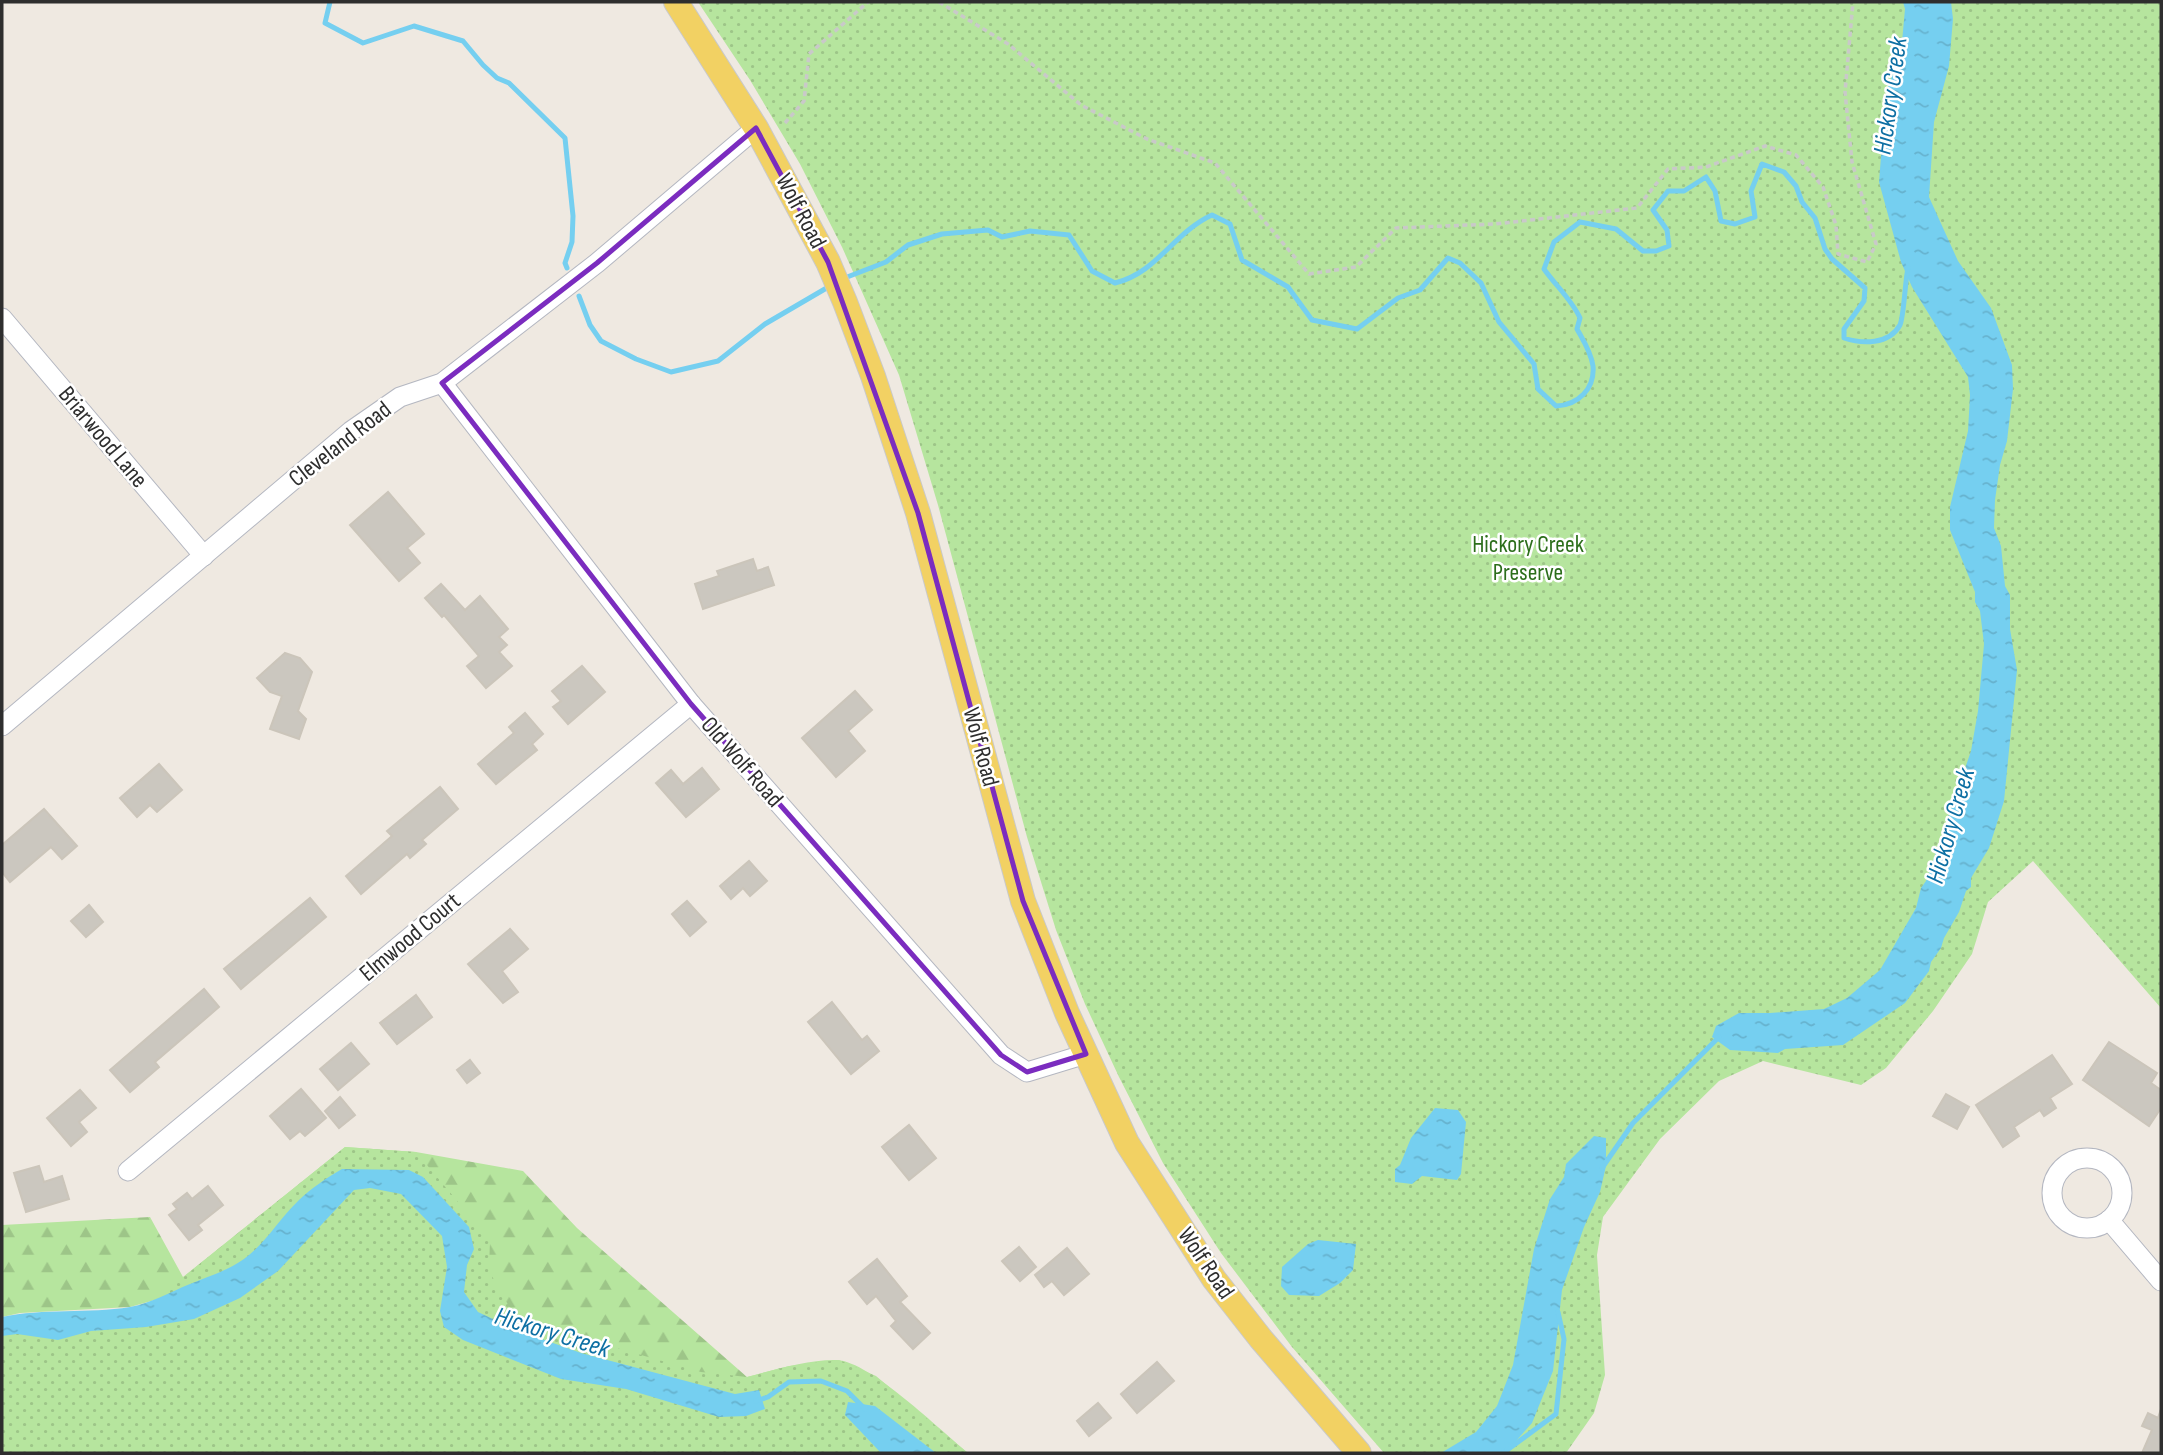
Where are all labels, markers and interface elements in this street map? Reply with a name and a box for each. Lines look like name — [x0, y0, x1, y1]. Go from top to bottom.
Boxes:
water label: Hickory Creek — [1867, 34, 1915, 157]
street label: Wolf Road — [769, 169, 833, 253]
street label: Briarwood Lane — [52, 380, 154, 494]
street label: Cleveland Road — [283, 395, 397, 493]
park label: Hickory Creek Preserve — [1472, 530, 1584, 587]
street label: Wolf Road — [957, 704, 1005, 790]
street label: Old Wolf Road — [695, 711, 789, 813]
water label: Hickory Creek — [1920, 764, 1983, 887]
street label: Elmwood Court — [354, 886, 466, 988]
street label: Wolf Road — [1172, 1222, 1240, 1304]
water label: Hickory Creek — [491, 1301, 614, 1366]

